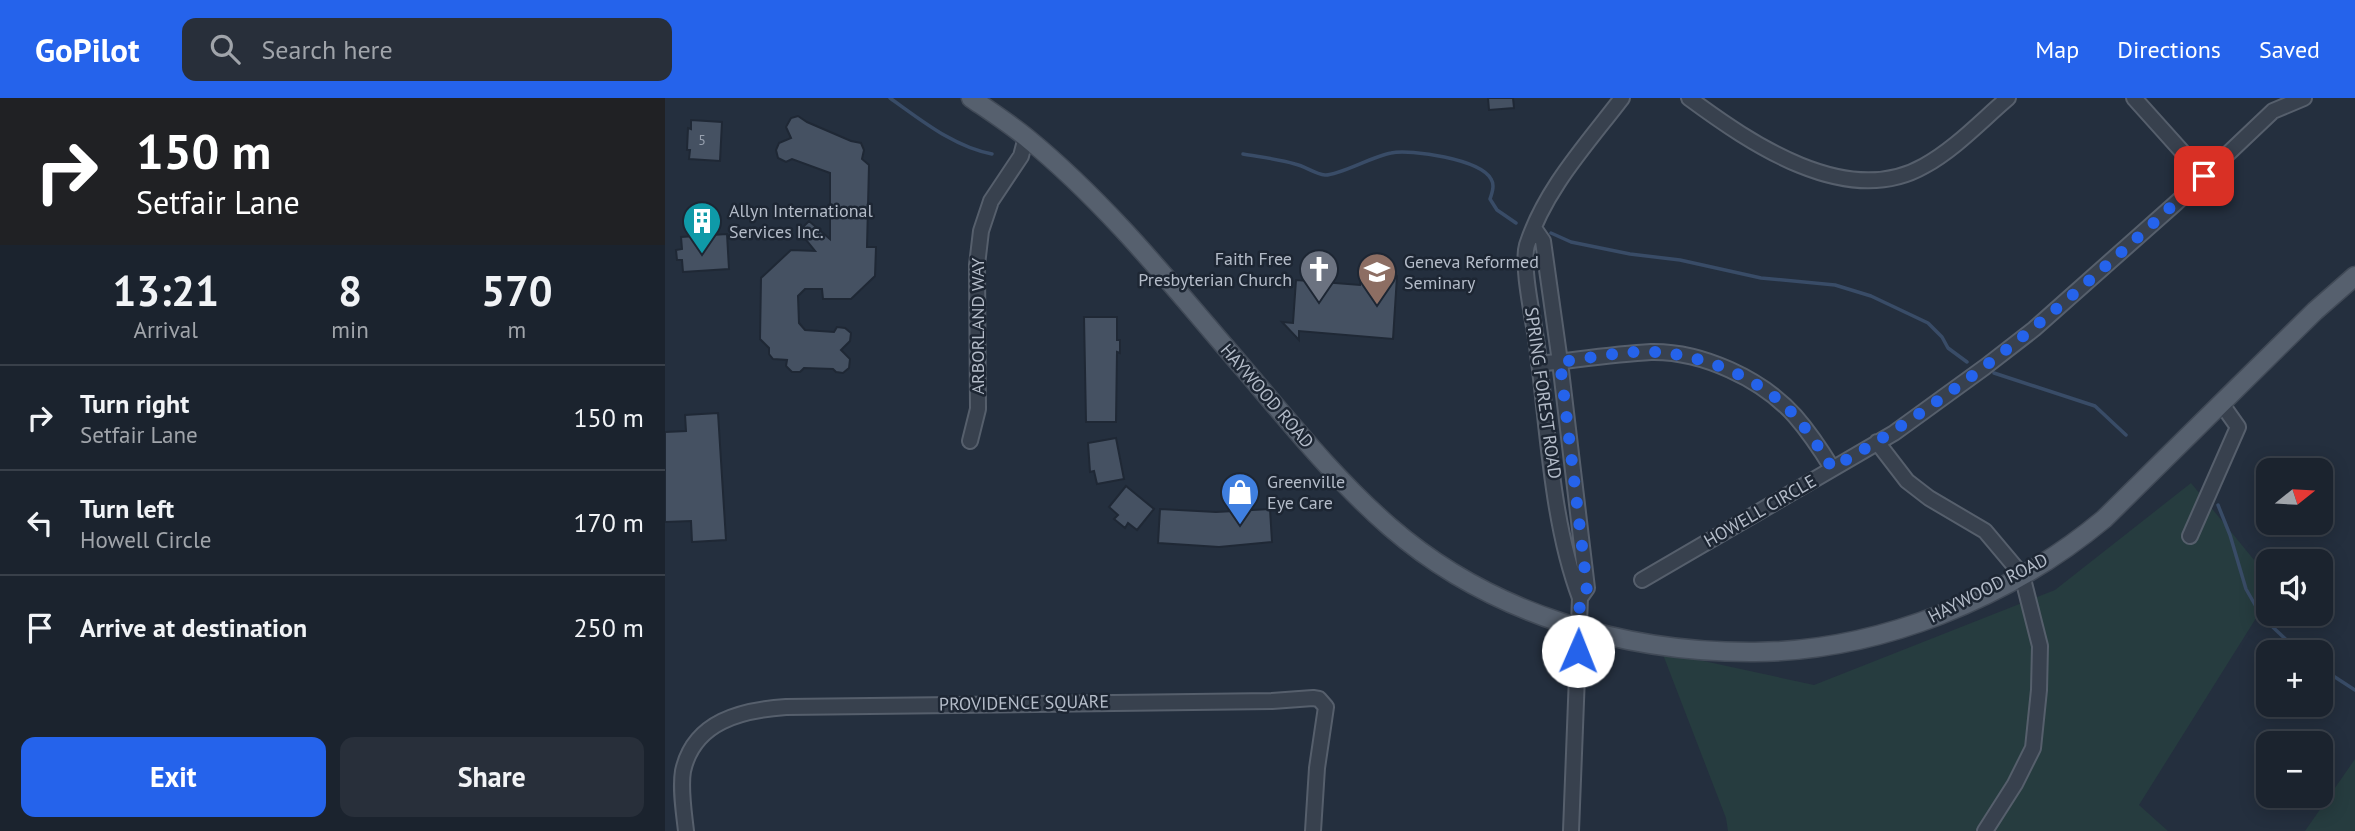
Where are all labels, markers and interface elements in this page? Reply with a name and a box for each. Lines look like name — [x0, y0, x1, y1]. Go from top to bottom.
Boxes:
search box — [182, 18, 672, 81]
text: GoPilot — [35, 28, 140, 71]
icon: search — [206, 30, 244, 68]
text: Search here — [262, 33, 393, 66]
text: Map — [2035, 34, 2079, 65]
text: Directions — [2117, 34, 2221, 65]
text: Saved — [2259, 34, 2320, 65]
text: 150 m — [136, 119, 271, 183]
icon: right — [21, 126, 112, 217]
house number: 5 — [698, 131, 706, 149]
pin — [2174, 146, 2234, 206]
icon: arrive — [2185, 157, 2223, 195]
text: Setfair Lane — [136, 181, 300, 223]
place label: Allyn International Services Inc. — [729, 199, 873, 243]
building icon: Allyn International Services Inc. — [681, 200, 723, 255]
place label: Faith Free Presbyterian Church — [1138, 247, 1292, 291]
church icon: Faith Free Presbyterian Church — [1298, 248, 1340, 303]
place label: Geneva Reformed Seminary — [1404, 250, 1539, 294]
school or university icon: Geneva Reformed Seminary — [1356, 251, 1398, 306]
street label: ARBORLAND WAY — [966, 258, 989, 394]
text: 13:21 — [112, 263, 219, 318]
text: 8 — [338, 263, 362, 318]
text: 570 — [481, 263, 553, 318]
street label: SPRING FOREST ROAD — [1520, 306, 1567, 480]
text: Arrival — [133, 315, 198, 344]
text: min — [331, 315, 369, 344]
text: m — [508, 315, 526, 344]
street label: HAYWOOD ROAD — [1216, 339, 1319, 453]
text: Turn right — [80, 387, 189, 420]
icon: right — [21, 399, 59, 437]
text: 150 m — [573, 401, 644, 434]
text: Setfair Lane — [80, 420, 198, 449]
north arrow — [2256, 458, 2333, 536]
map controls — [2256, 458, 2333, 808]
street label: HOWELL CIRCLE — [1699, 469, 1820, 552]
place label: Greenville Eye Care — [1267, 470, 1345, 514]
shop icon: Greenville Eye Care — [1219, 471, 1261, 526]
text: Turn left — [80, 492, 174, 525]
icon: left — [21, 504, 59, 542]
text: 170 m — [573, 506, 644, 539]
text: Howell Circle — [80, 525, 211, 554]
street label: HAYWOOD ROAD — [1924, 548, 2051, 628]
button: sound — [2256, 549, 2333, 626]
icon: arrive — [21, 609, 59, 647]
text: Arrive at destination — [80, 611, 307, 644]
text: 250 m — [573, 611, 644, 644]
position arrow — [1541, 614, 1615, 688]
button: + — [2256, 640, 2333, 717]
street label: PROVIDENCE SQUARE — [939, 690, 1109, 715]
button: − — [2256, 731, 2333, 808]
button: Exit — [21, 737, 326, 817]
button: Share — [340, 737, 644, 817]

